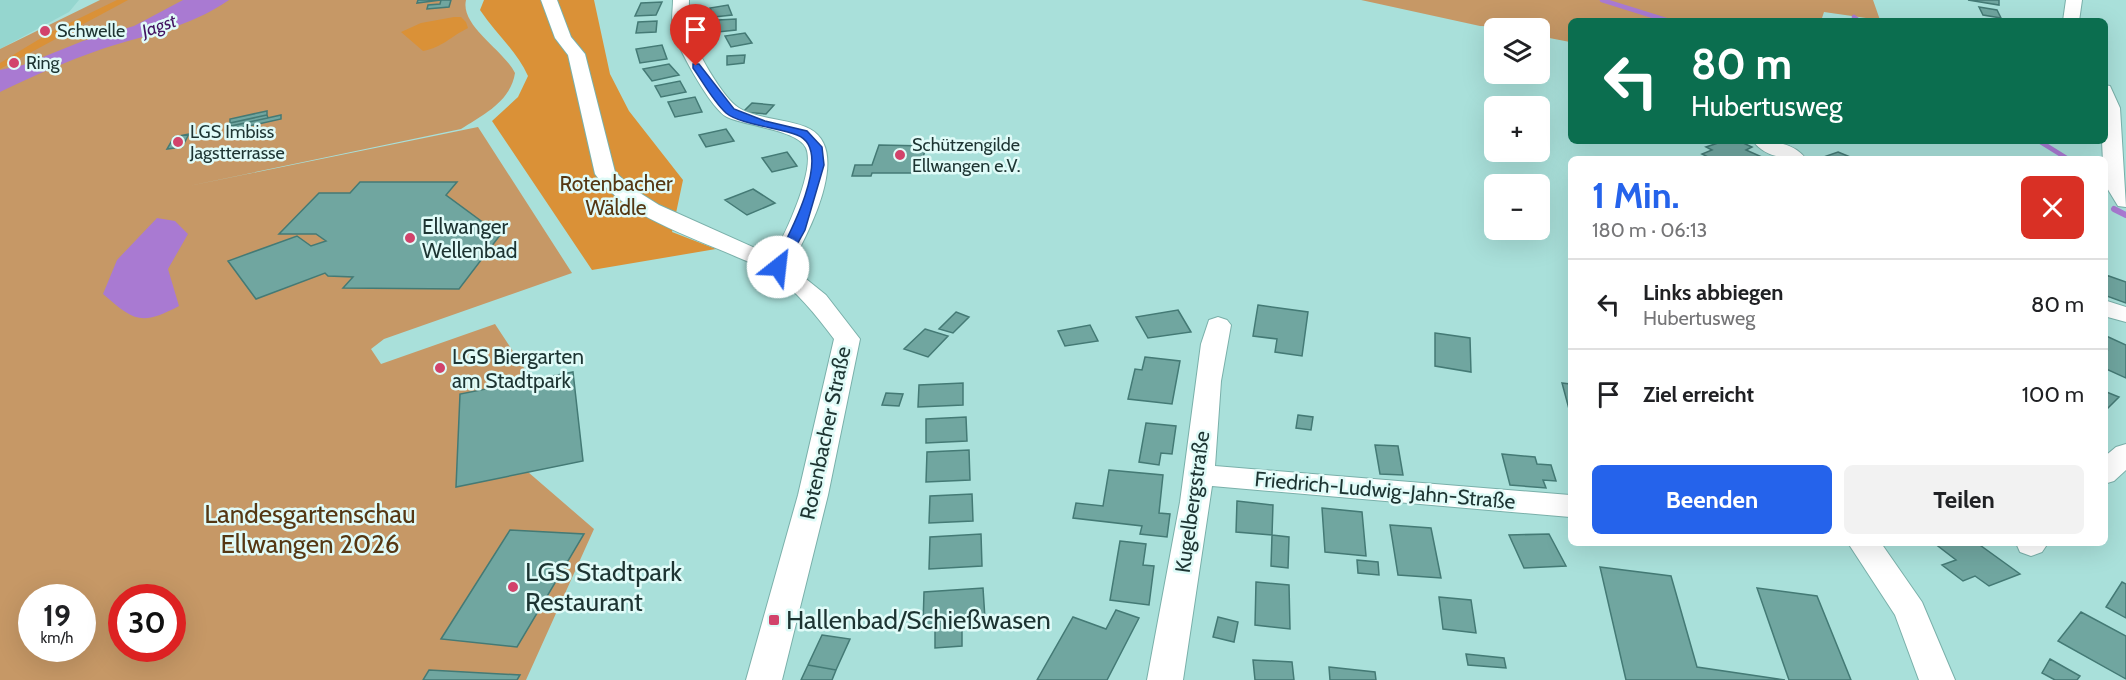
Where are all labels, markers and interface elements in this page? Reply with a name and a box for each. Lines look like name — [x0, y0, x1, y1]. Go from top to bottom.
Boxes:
pin — [670, 4, 721, 66]
water label: Jagst — [137, 10, 180, 43]
icon: arrive — [679, 13, 712, 46]
map controls — [1484, 18, 1550, 240]
button: layers — [1484, 18, 1550, 84]
place label: Schwelle — [57, 20, 125, 42]
marker: Schwelle — [38, 24, 52, 38]
text: 80 m — [1691, 38, 1792, 90]
icon: left — [1592, 42, 1670, 120]
place label: Ring — [26, 52, 61, 74]
marker: Ring — [7, 56, 21, 70]
text: Hubertusweg — [1691, 90, 1842, 123]
button: + — [1484, 96, 1550, 162]
place label: LGS Imbiss Jagstterrasse — [189, 121, 285, 164]
place label: Schützengilde Ellwangen e.V. — [912, 134, 1021, 177]
marker: LGS Imbiss Jagstterrasse — [171, 135, 185, 149]
marker: Schützengilde Ellwangen e.V. — [893, 148, 907, 162]
park label: Rotenbacher Wäldle — [559, 171, 673, 220]
text: 1 Min. — [1592, 173, 1680, 217]
button: − — [1484, 174, 1550, 240]
button: close — [2021, 176, 2084, 239]
place label: Ellwanger Wellenbad — [422, 214, 518, 263]
text: 180 m · 06:13 — [1592, 218, 1707, 242]
marker: Ellwanger Wellenbad — [403, 231, 417, 245]
position arrow — [746, 235, 810, 299]
text: Links abbiegen — [1643, 279, 1783, 306]
icon: left — [1592, 288, 1625, 321]
text: 80 m — [2031, 291, 2084, 318]
text: Hubertusweg — [1643, 306, 1755, 330]
place label: LGS Biergarten am Stadtpark — [452, 344, 584, 393]
street label: Rotenbacher Straße — [794, 344, 856, 522]
marker: LGS Biergarten am Stadtpark — [433, 361, 447, 375]
icon: arrive — [1592, 378, 1625, 411]
text: Ziel erreicht — [1643, 381, 1754, 408]
text: 100 m — [2022, 381, 2084, 408]
street label: Kugelbergstraße — [1170, 429, 1214, 575]
button: Beenden — [1592, 465, 1832, 534]
button: Teilen — [1844, 465, 2084, 534]
street label: Friedrich-Ludwig-Jahn-Straße — [1253, 466, 1517, 514]
park label: Landesgartenschau Ellwangen 2026 — [204, 498, 416, 560]
place label: LGS Stadtpark Restaurant — [525, 556, 682, 618]
marker: LGS Stadtpark Restaurant — [506, 580, 520, 594]
speed limit sign: 30 — [108, 584, 186, 662]
text: 19 — [43, 597, 71, 634]
place label: Hallenbad/Schießwasen — [786, 604, 1051, 636]
marker: Hallenbad/Schießwasen — [767, 613, 781, 627]
text: km/h — [41, 629, 73, 647]

